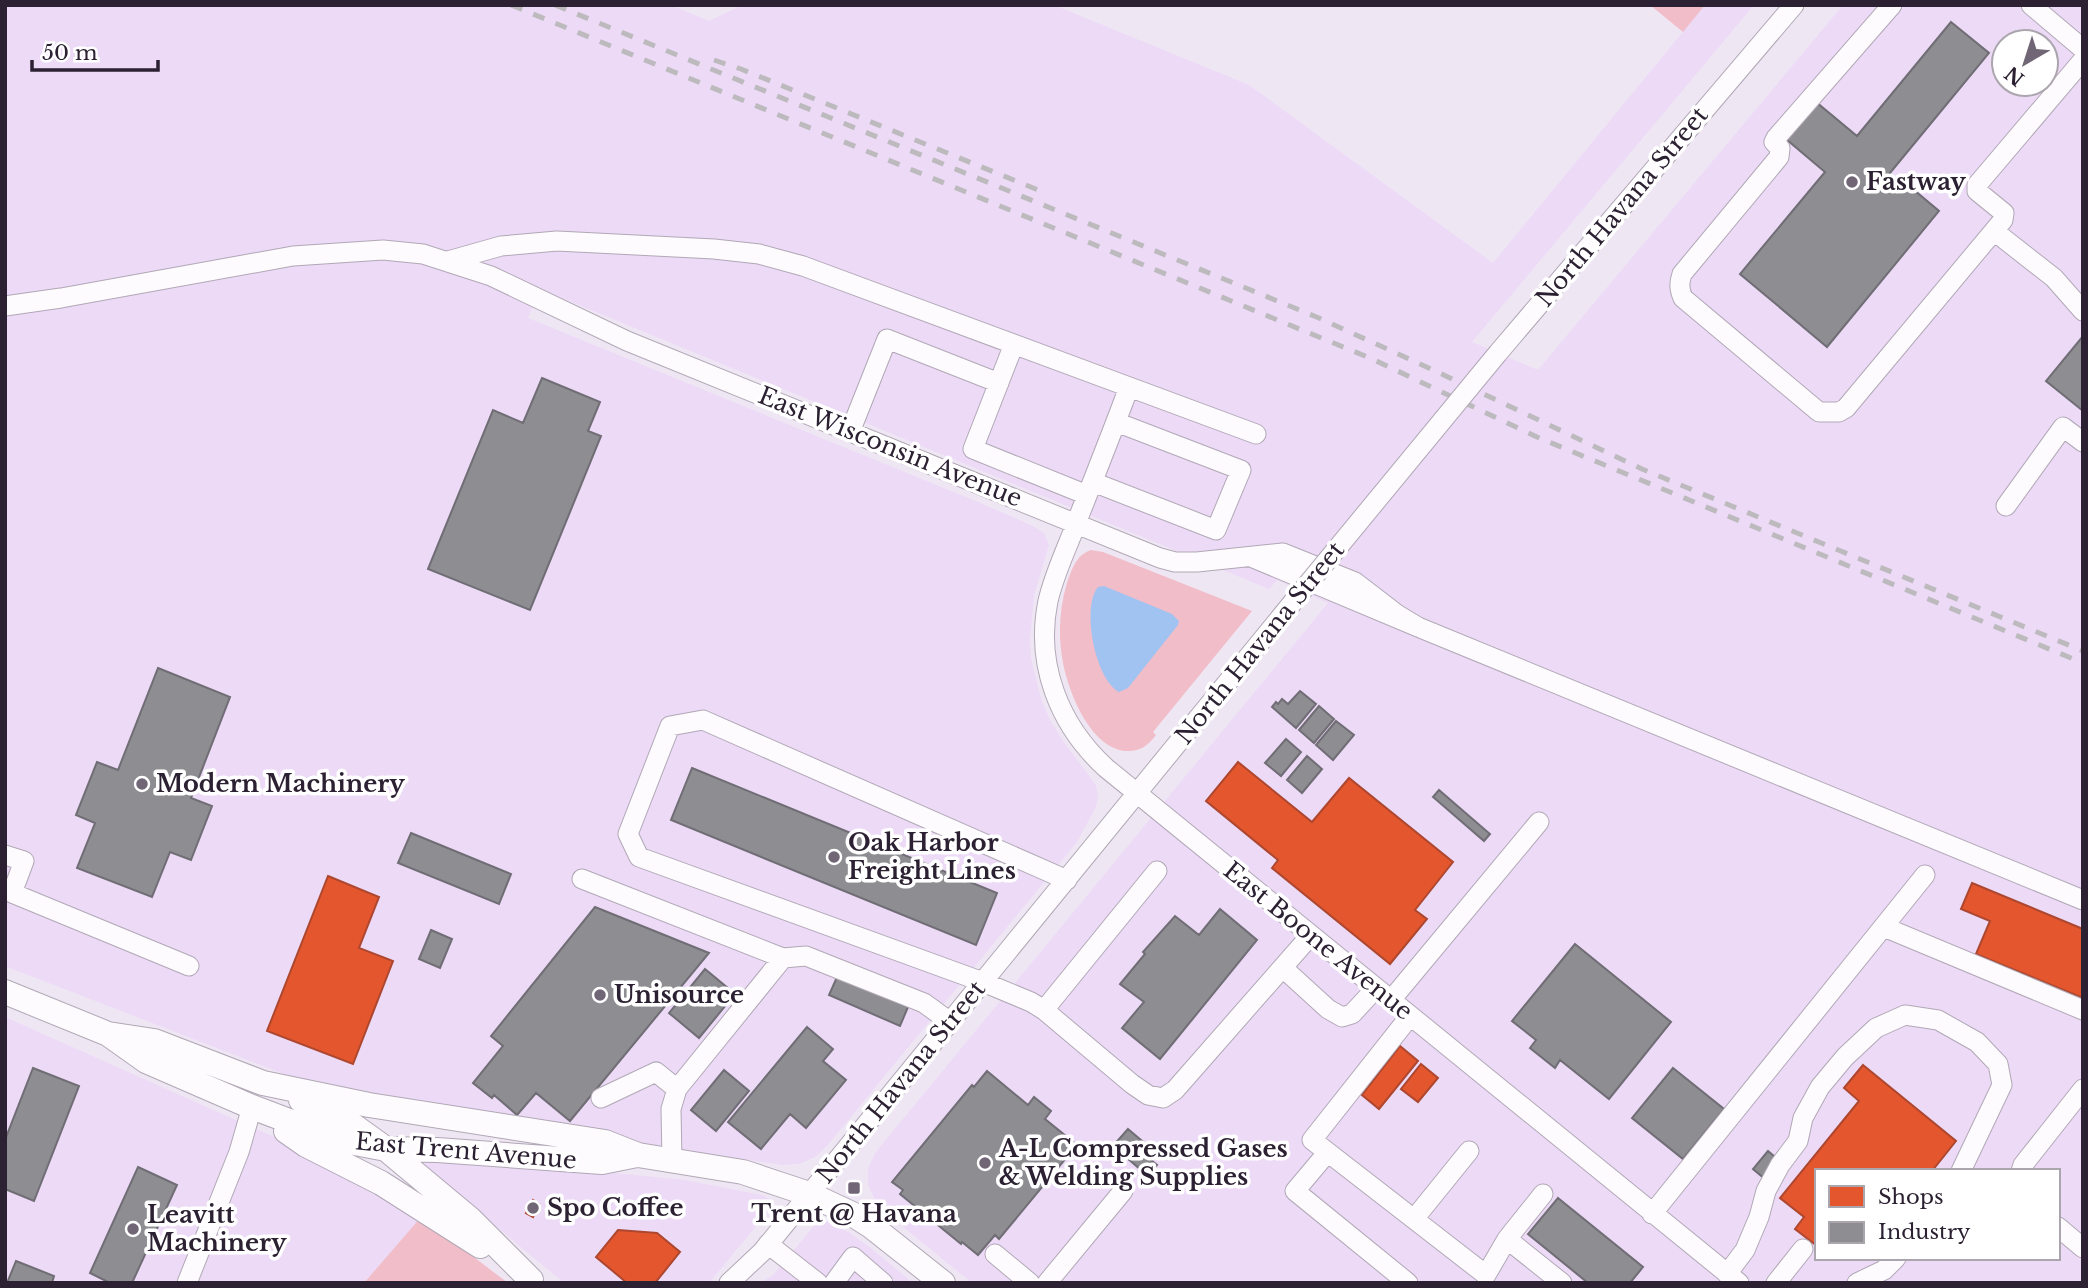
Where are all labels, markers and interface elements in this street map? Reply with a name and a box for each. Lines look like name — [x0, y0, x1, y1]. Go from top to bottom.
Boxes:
scale bar — [32, 28, 158, 72]
north arrow — [1990, 28, 2060, 98]
text: 50 m — [42, 40, 98, 66]
text: N — [2000, 61, 2029, 90]
street label: North Havana Street — [1530, 101, 1714, 312]
place label: Fastway — [1866, 167, 1966, 196]
marker: Fastway — [1844, 174, 1860, 190]
street label: East Wisconsin Avenue — [754, 380, 1026, 513]
street label: North Havana Street — [1169, 536, 1350, 750]
place label: Modern Machinery — [156, 769, 405, 798]
marker: Modern Machinery — [134, 776, 150, 792]
place label: Oak Harbor Freight Lines — [848, 828, 1016, 885]
marker: Oak Harbor Freight Lines — [826, 849, 842, 865]
street label: East Boone Avenue — [1218, 855, 1419, 1026]
street label: North Havana Street — [810, 975, 991, 1189]
place label: Unisource — [614, 980, 744, 1009]
marker: Unisource — [592, 987, 608, 1003]
street label: East Trent Avenue — [354, 1126, 578, 1175]
place label: A-L Compressed Gases & Welding Supplies — [998, 1134, 1288, 1191]
marker: A-L Compressed Gases & Welding Supplies — [977, 1155, 993, 1171]
legend — [1815, 1169, 2060, 1260]
marker: Trent @ Havana — [846, 1180, 862, 1196]
text: Shops — [1878, 1184, 1944, 1210]
place label: Spo Coffee — [547, 1193, 684, 1222]
place label: Trent @ Havana — [751, 1199, 957, 1228]
place label: Leavitt Machinery — [147, 1200, 287, 1257]
marker: Spo Coffee — [525, 1200, 541, 1216]
text: Industry — [1878, 1219, 1971, 1245]
marker: Leavitt Machinery — [125, 1221, 141, 1237]

